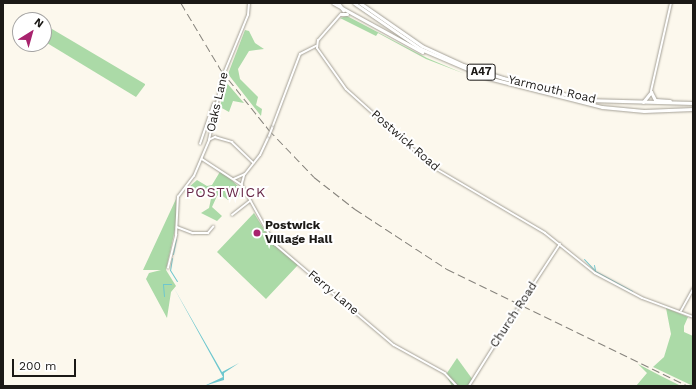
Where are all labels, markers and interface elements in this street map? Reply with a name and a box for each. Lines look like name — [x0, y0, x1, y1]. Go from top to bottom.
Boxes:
north arrow — [12, 12, 52, 52]
text: N — [32, 15, 46, 30]
road number: A47 — [466, 63, 496, 81]
street label: Oaks Lane — [204, 71, 232, 133]
street label: Yarmouth Road — [507, 73, 597, 107]
street label: Postwick Road — [368, 107, 442, 175]
district label: POSTWICK — [186, 184, 266, 200]
place label: Postwick Village Hall — [265, 219, 332, 247]
marker: Postwick Village Hall — [252, 228, 262, 238]
street label: Ferry Lane — [305, 268, 361, 318]
street label: Church Road — [487, 280, 541, 350]
scale bar — [14, 351, 78, 377]
text: 200 m — [19, 359, 56, 373]

